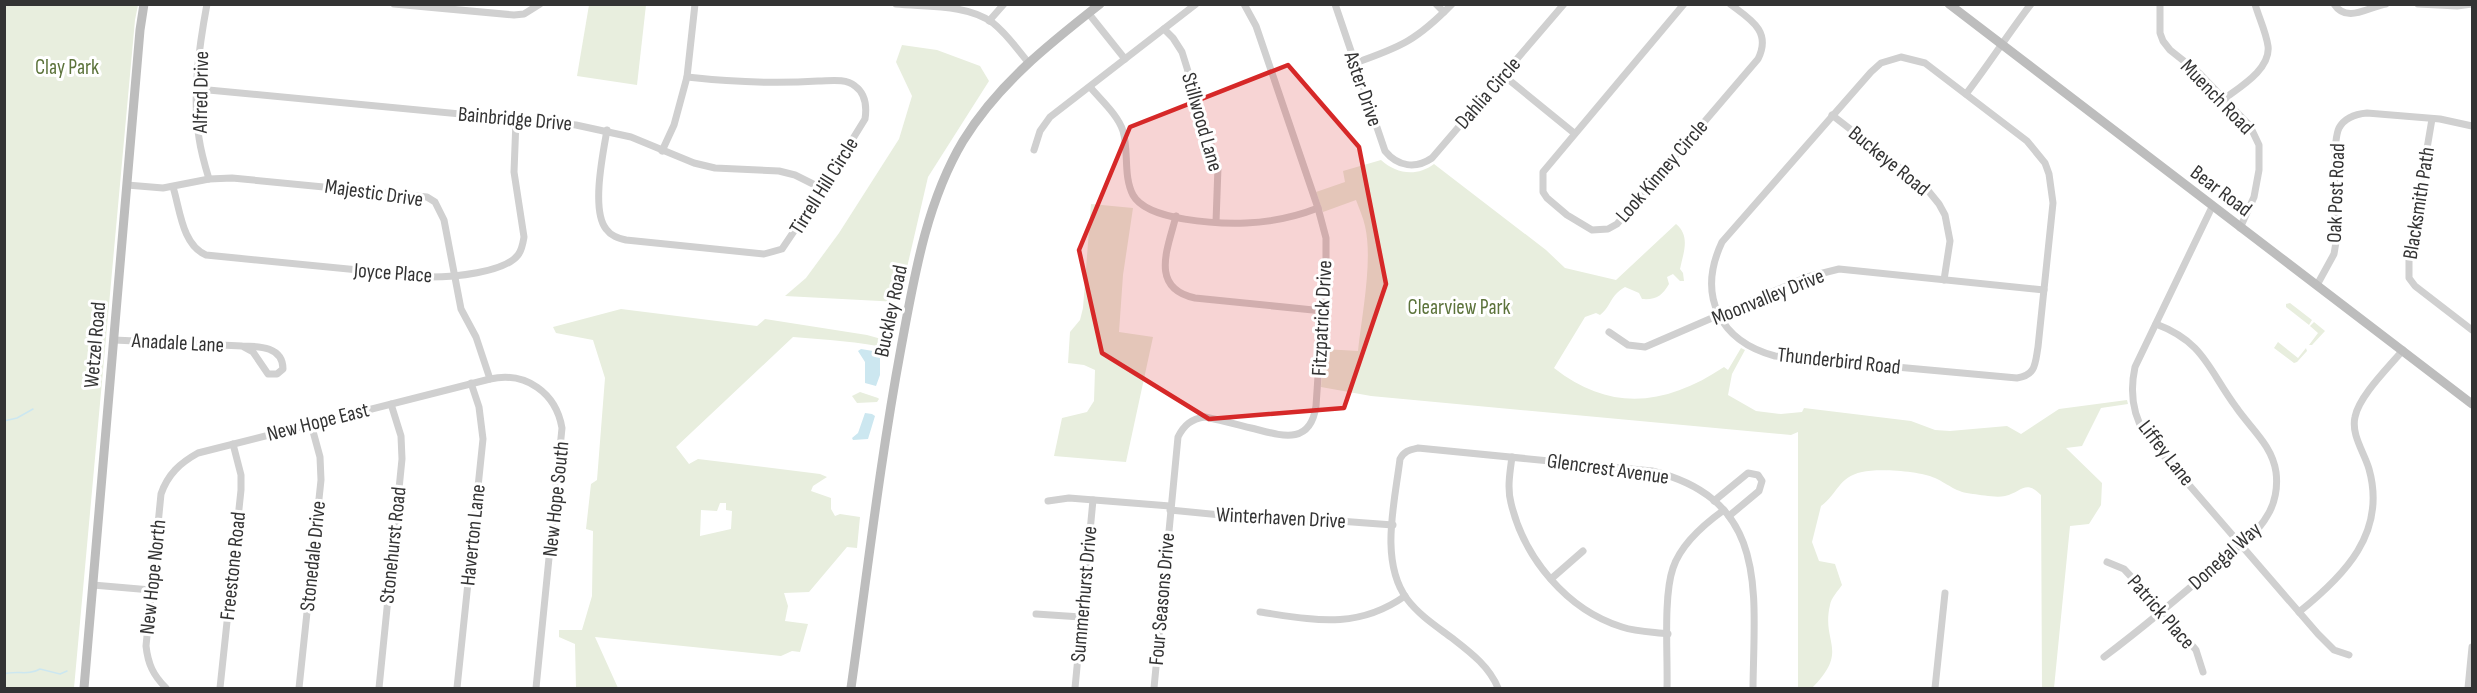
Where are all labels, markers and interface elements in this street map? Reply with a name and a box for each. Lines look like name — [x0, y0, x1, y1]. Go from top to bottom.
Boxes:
street label: Aster Drive — [1338, 47, 1387, 130]
street label: Alfred Drive — [188, 51, 214, 134]
street label: Dahlia Circle — [1450, 52, 1526, 134]
street label: Muench Road — [2175, 54, 2259, 140]
park label: Clay Park — [35, 55, 99, 80]
street label: Stillwood Lane — [1176, 70, 1228, 174]
street label: Bainbridge Drive — [457, 102, 573, 136]
street label: Look Kinney Circle — [1611, 114, 1713, 228]
street label: Buckeye Road — [1843, 121, 1935, 201]
street label: Tirrell Hill Circle — [784, 133, 864, 239]
street label: Oak Post Road — [2322, 143, 2350, 243]
street label: Blacksmith Path — [2398, 145, 2440, 261]
street label: Bear Road — [2185, 160, 2257, 222]
street label: Majestic Drive — [323, 174, 425, 212]
street label: Joyce Place — [352, 258, 433, 288]
street label: Fitzpatrick Drive — [1306, 260, 1338, 376]
street label: Buckley Road — [869, 263, 913, 359]
street label: Moonvalley Drive — [1708, 263, 1828, 331]
park label: Clearview Park — [1407, 295, 1511, 320]
street label: Wetzel Road — [79, 301, 111, 389]
street label: Anadale Lane — [130, 328, 225, 358]
street label: Thunderbird Road — [1776, 342, 1902, 380]
street label: New Hope East — [264, 397, 372, 447]
street label: Liffey Lane — [2133, 415, 2199, 491]
street label: New Hope South — [538, 440, 574, 558]
street label: Glencrest Avenue — [1545, 448, 1671, 490]
street label: Haverton Lane — [455, 483, 491, 587]
street label: Stonehurst Road — [374, 485, 412, 605]
street label: Stonedale Drive — [295, 500, 331, 612]
street label: Winterhaven Drive — [1216, 502, 1346, 534]
street label: Freestone Road — [215, 511, 251, 621]
street label: Donegal Way — [2184, 517, 2266, 595]
street label: New Hope North — [135, 518, 171, 636]
street label: Summerhurst Drive — [1066, 525, 1102, 663]
street label: Four Seasons Drive — [1144, 532, 1180, 666]
street label: Patrick Place — [2122, 570, 2200, 654]

